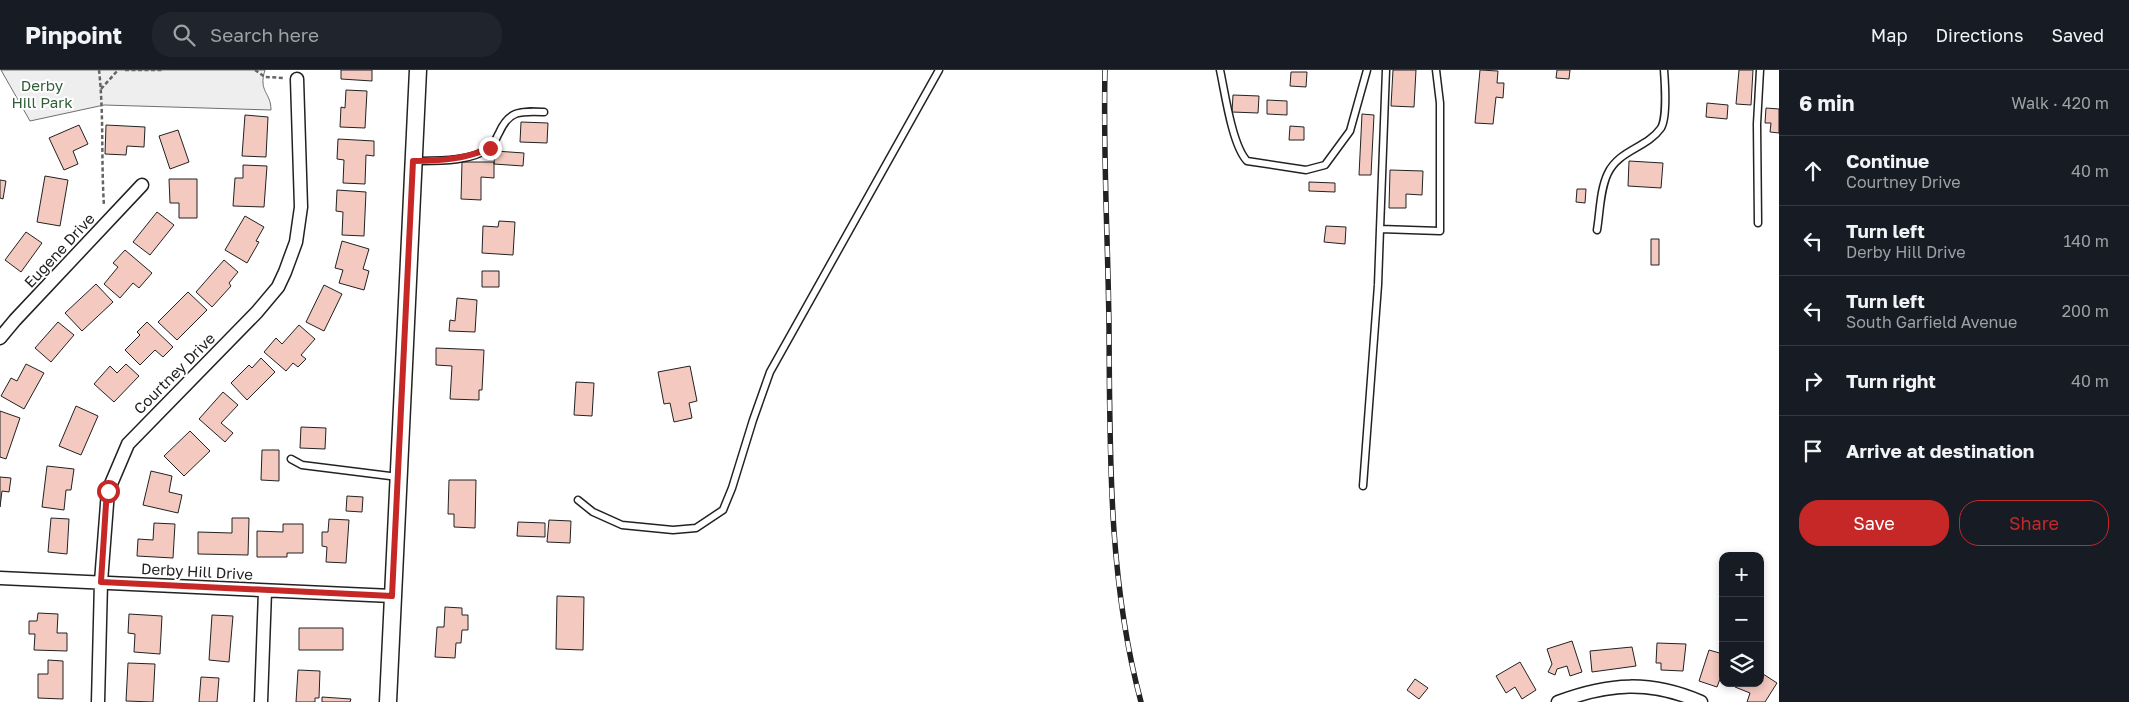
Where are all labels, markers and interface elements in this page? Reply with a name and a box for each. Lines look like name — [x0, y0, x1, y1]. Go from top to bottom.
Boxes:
search box — [152, 12, 502, 57]
text: Pinpoint — [25, 20, 122, 49]
icon: search — [170, 21, 198, 49]
text: Search here — [210, 23, 319, 46]
text: Map — [1871, 24, 1907, 46]
text: Directions — [1935, 24, 2023, 46]
text: Saved — [2051, 24, 2104, 46]
park label: Derby Hill Park — [11, 76, 73, 111]
text: 6 min — [1799, 90, 1854, 116]
text: Walk · 420 m — [2011, 93, 2109, 113]
route end — [479, 137, 502, 160]
text: Continue — [1846, 149, 1929, 172]
icon: ahead — [1799, 157, 1827, 185]
text: 40 m — [2071, 161, 2109, 181]
text: Courtney Drive — [1846, 172, 1961, 192]
street label: Eugene Drive — [20, 209, 98, 291]
text: Turn left — [1846, 219, 1925, 242]
icon: left — [1799, 227, 1827, 255]
text: 140 m — [2063, 231, 2109, 251]
text: Derby Hill Drive — [1846, 242, 1966, 262]
text: Turn left — [1846, 289, 1925, 312]
icon: left — [1799, 297, 1827, 325]
text: 200 m — [2062, 301, 2109, 321]
text: South Garfield Avenue — [1846, 312, 2017, 332]
street label: Courtney Drive — [130, 328, 219, 417]
icon: right — [1799, 367, 1827, 395]
text: Turn right — [1846, 369, 1936, 392]
text: 40 m — [2071, 371, 2109, 391]
icon: arrive — [1799, 437, 1827, 465]
text: Arrive at destination — [1846, 439, 2034, 462]
route start — [97, 480, 120, 503]
button: Save — [1799, 500, 1949, 546]
button: Share — [1959, 500, 2109, 546]
map controls — [1719, 552, 1764, 687]
button: + — [1719, 552, 1764, 597]
street label: Derby Hill Drive — [141, 559, 254, 583]
button: − — [1719, 597, 1764, 642]
button: layers — [1719, 642, 1764, 687]

